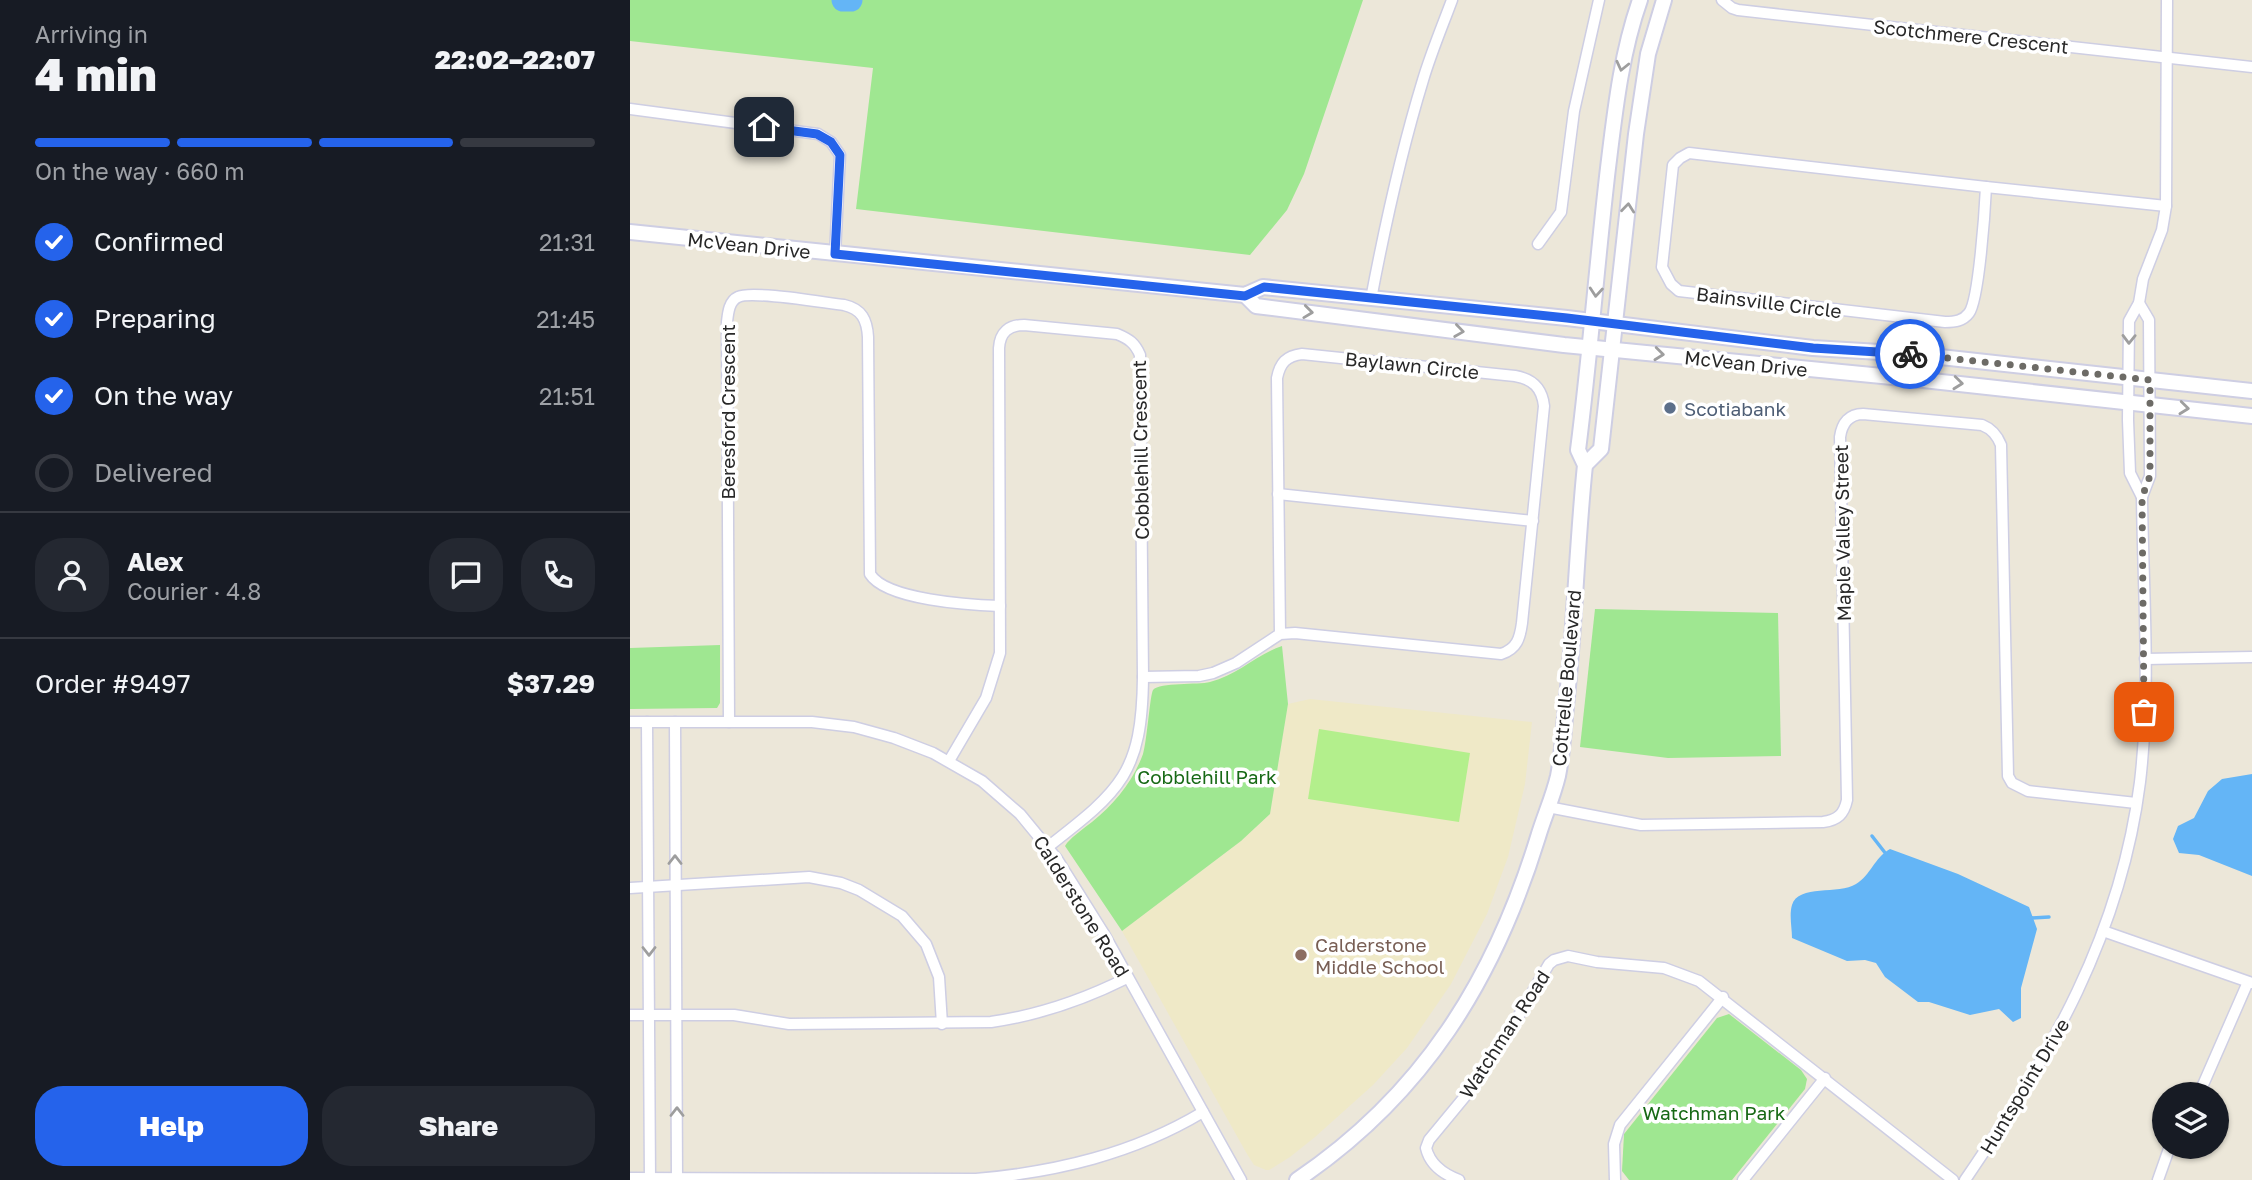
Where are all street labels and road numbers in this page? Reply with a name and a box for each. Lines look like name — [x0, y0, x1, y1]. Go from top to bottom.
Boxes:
street label: Scotchmere Crescent — [1872, 14, 2070, 58]
street label: McVean Drive — [686, 227, 812, 263]
street label: Bainsville Circle — [1695, 282, 1843, 322]
street label: Beresford Crescent — [716, 324, 739, 500]
street label: McVean Drive — [1683, 345, 1809, 381]
street label: Baylawn Circle — [1344, 347, 1480, 383]
street label: Cobblehill Crescent — [1127, 360, 1153, 540]
street label: Maple Valley Street — [1829, 444, 1855, 622]
street label: Cottrelle Boulevard — [1547, 589, 1585, 767]
street label: Calderstone Road — [1029, 831, 1135, 981]
street label: Watchman Road — [1454, 966, 1554, 1102]
street label: Huntspoint Drive — [1974, 1014, 2074, 1158]

